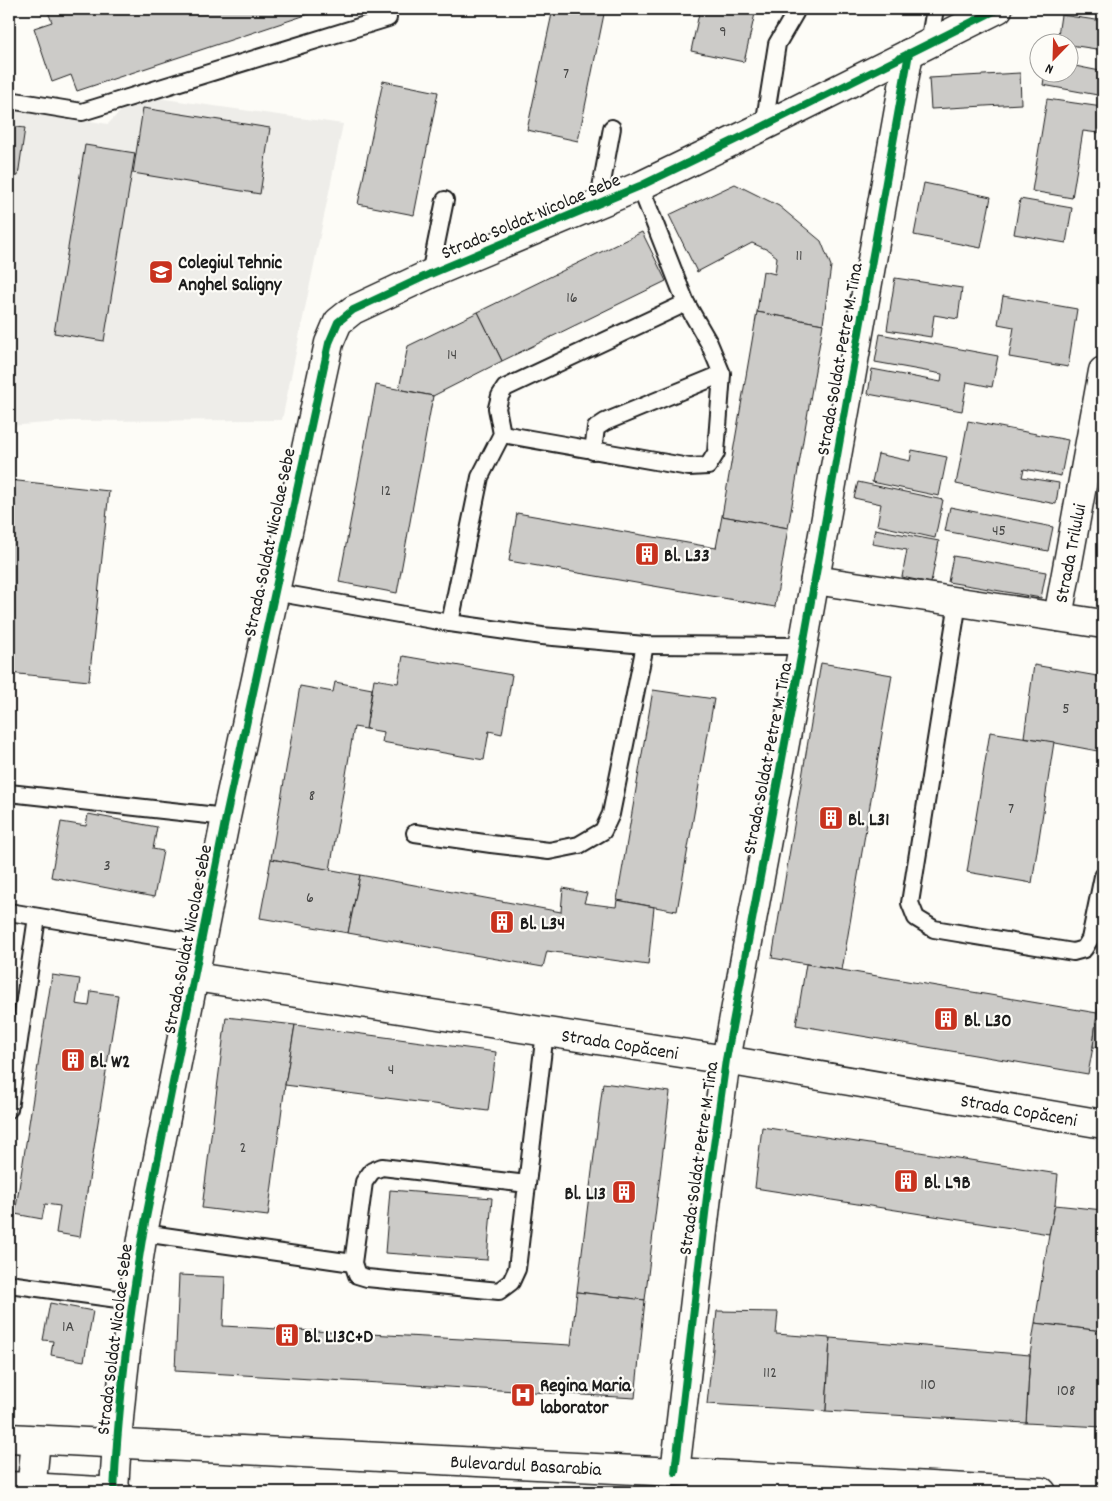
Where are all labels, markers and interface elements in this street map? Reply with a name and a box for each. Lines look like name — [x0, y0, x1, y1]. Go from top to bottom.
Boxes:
house number: 9 — [719, 21, 727, 44]
north arrow — [1030, 32, 1080, 82]
text: N — [1043, 58, 1057, 79]
house number: 7 — [563, 63, 569, 86]
street label: Strada Soldat Nicolae Sebe — [437, 168, 625, 268]
house number: 11 — [795, 245, 803, 268]
place label: Colegiul Tehnic Anghel Saligny — [178, 251, 283, 300]
school or university icon: Colegiul Tehnic Anghel Saligny — [148, 259, 174, 285]
street label: Strada Soldat Petre M. Tina — [811, 260, 872, 458]
house number: 16 — [566, 287, 578, 310]
house number: 14 — [447, 344, 457, 367]
street label: Strada Soldat Nicolae Sebe — [238, 446, 305, 640]
house number: 12 — [381, 480, 391, 503]
street label: Strada Trilului — [1050, 501, 1095, 606]
house number: 45 — [992, 520, 1006, 543]
building icon: Bl. L33 — [634, 541, 660, 567]
place label: Bl. L33 — [664, 544, 710, 571]
street label: Strada Soldat Petre M. Tina — [738, 659, 802, 857]
house number: 5 — [1062, 698, 1070, 721]
house number: 8 — [309, 785, 315, 808]
house number: 7 — [1008, 798, 1014, 821]
building icon: Bl. L31 — [818, 805, 844, 831]
place label: Bl. L31 — [848, 808, 889, 835]
street label: Strada Soldat Nicolae Sebe — [158, 843, 221, 1037]
house number: 3 — [103, 855, 111, 878]
house number: 6 — [306, 887, 314, 910]
building icon: Bl. L34 — [489, 909, 515, 935]
place label: Bl. L34 — [520, 912, 565, 939]
building icon: Bl. L30 — [933, 1006, 959, 1032]
place label: Bl. L30 — [964, 1009, 1012, 1036]
street label: Strada Copăceni — [559, 1024, 680, 1069]
building icon: Bl. W2 — [60, 1047, 86, 1073]
place label: Bl. W2 — [90, 1050, 130, 1077]
house number: 4 — [388, 1059, 394, 1082]
street label: Strada Soldat Petre M. Tina — [674, 1059, 728, 1257]
street label: Strada Copăceni — [958, 1089, 1079, 1136]
house number: 2 — [240, 1137, 247, 1160]
building icon: Bl. L9B — [893, 1168, 919, 1194]
place label: Bl. L9B — [924, 1171, 971, 1198]
building icon: Bl. L13 — [611, 1179, 637, 1205]
place label: Bl. L13 — [565, 1182, 606, 1209]
street label: Strada Soldat Nicolae Sebe — [91, 1242, 142, 1437]
house number: 1A — [62, 1316, 74, 1339]
building icon: Bl. L13C+D — [274, 1322, 300, 1348]
place label: Bl. L13C+D — [304, 1325, 373, 1352]
house number: 112 — [763, 1362, 777, 1385]
place label: Regina Maria laborator — [540, 1374, 632, 1423]
house number: 110 — [920, 1374, 936, 1397]
house number: 108 — [1057, 1380, 1075, 1403]
hospital icon: Regina Maria laborator — [510, 1382, 536, 1408]
street label: Bulevardul Basarabia — [450, 1450, 603, 1485]

